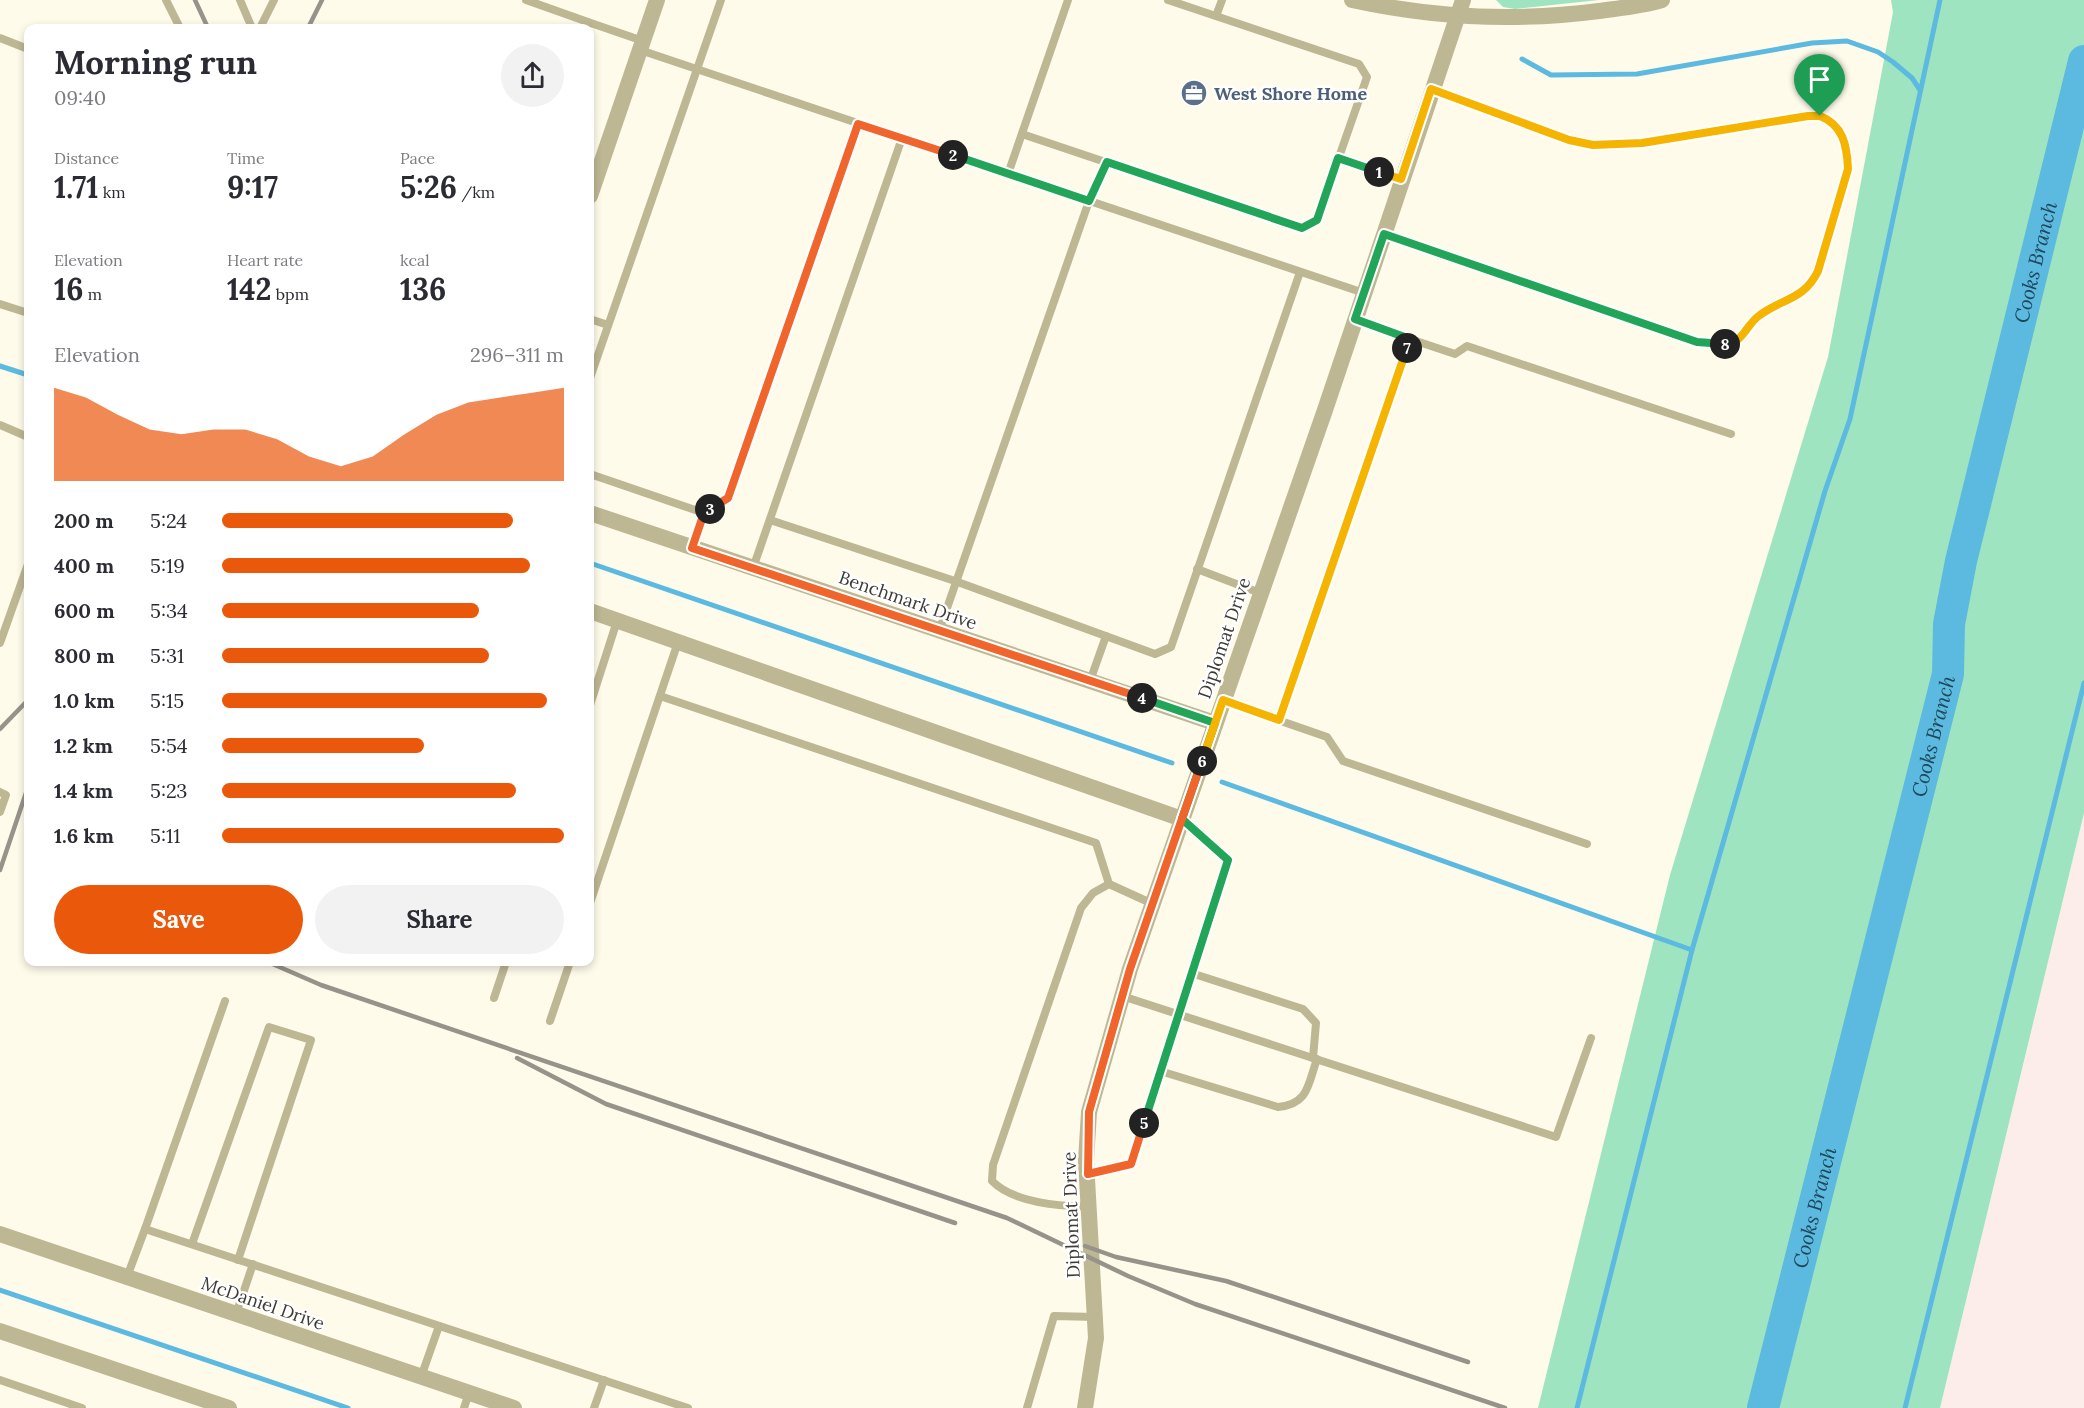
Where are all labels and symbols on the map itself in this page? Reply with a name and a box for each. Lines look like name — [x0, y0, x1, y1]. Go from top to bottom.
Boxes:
pin — [1794, 54, 1845, 116]
office icon: West Shore Home — [1179, 78, 1209, 108]
place label: West Shore Home — [1214, 82, 1367, 105]
pin: 2 — [938, 140, 968, 170]
pin: 1 — [1364, 157, 1394, 187]
water label: Cooks Branch — [2008, 198, 2062, 325]
pin: 8 — [1710, 329, 1740, 359]
pin: 7 — [1392, 333, 1422, 363]
pin: 3 — [695, 494, 725, 524]
street label: Benchmark Drive — [836, 566, 980, 635]
street label: Diplomat Drive — [1193, 574, 1256, 702]
water label: Cooks Branch — [1905, 672, 1960, 799]
pin: 4 — [1127, 683, 1157, 713]
pin: 6 — [1187, 746, 1217, 776]
pin: 5 — [1129, 1108, 1159, 1138]
water label: Cooks Branch — [1786, 1143, 1841, 1271]
street label: Diplomat Drive — [1057, 1151, 1085, 1279]
street label: McDaniel Drive — [198, 1271, 328, 1335]

